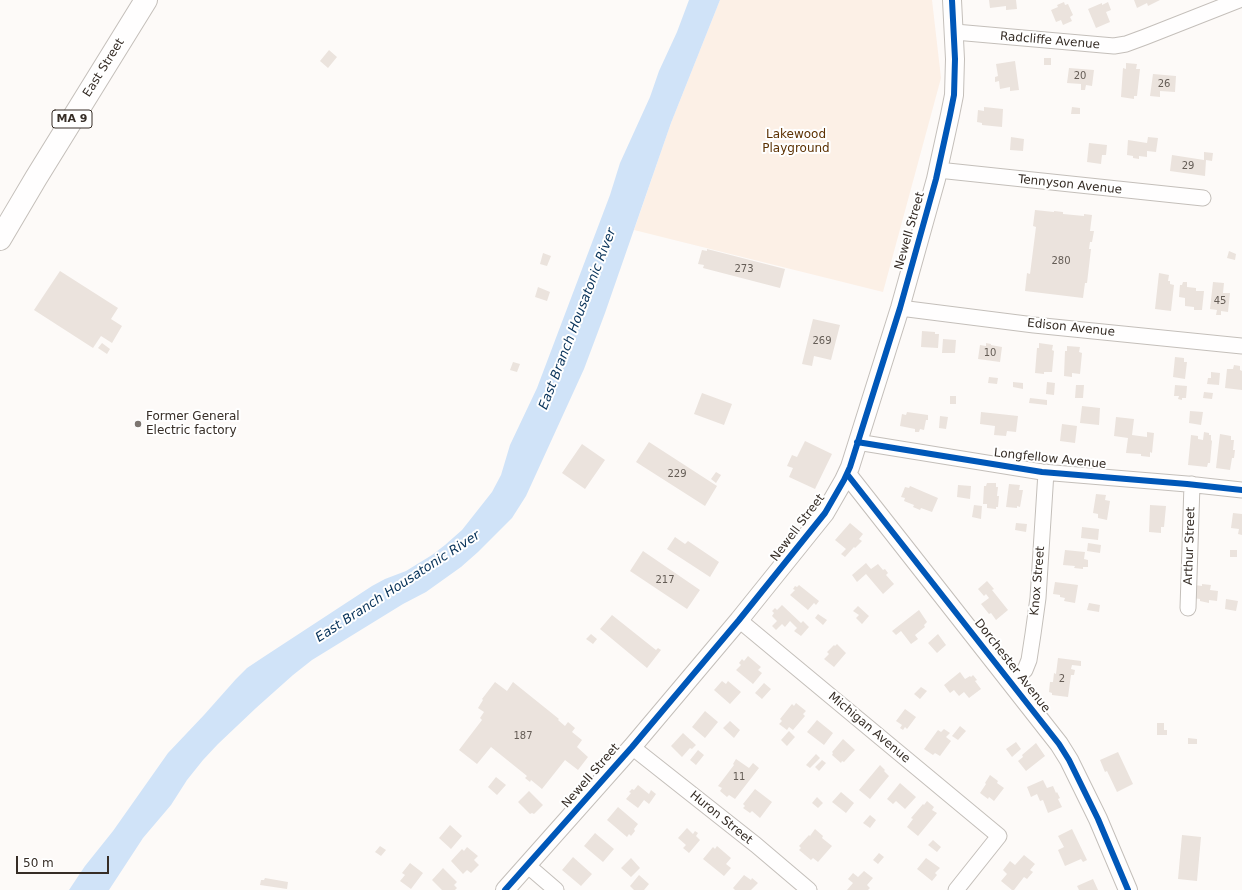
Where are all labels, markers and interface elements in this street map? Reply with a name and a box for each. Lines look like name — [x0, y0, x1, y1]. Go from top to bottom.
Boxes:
street label: Radcliffe Avenue — [999, 29, 1101, 53]
street label: East Street — [80, 36, 128, 100]
house number: 20 — [1074, 70, 1086, 82]
house number: 26 — [1158, 78, 1170, 90]
road number: MA 9 — [52, 110, 92, 128]
park label: Lakewood Playground — [762, 128, 830, 156]
house number: 29 — [1182, 160, 1194, 172]
street label: Tennyson Avenue — [1017, 172, 1123, 198]
street label: Newell Street — [892, 190, 928, 272]
water label: East Branch Housatonic River — [536, 226, 620, 412]
house number: 280 — [1051, 255, 1071, 267]
house number: 273 — [734, 263, 754, 275]
house number: 45 — [1214, 295, 1226, 307]
street label: Edison Avenue — [1026, 316, 1116, 340]
house number: 269 — [812, 335, 832, 347]
house number: 10 — [984, 347, 996, 359]
place label: Former General Electric factory — [146, 410, 240, 438]
marker: Former General Electric factory — [133, 419, 143, 429]
street label: Longfellow Avenue — [993, 446, 1107, 472]
house number: 229 — [667, 468, 687, 480]
street label: Newell Street — [768, 492, 828, 564]
street label: Arthur Street — [1181, 507, 1199, 585]
water label: East Branch Housatonic River — [313, 528, 483, 646]
street label: Knox Street — [1028, 546, 1048, 616]
house number: 217 — [655, 574, 675, 586]
street label: Dorchester Avenue — [971, 616, 1053, 716]
house number: 2 — [1059, 673, 1065, 685]
street label: Michigan Avenue — [825, 690, 913, 766]
house number: 187 — [513, 730, 533, 742]
street label: Newell Street — [559, 741, 623, 811]
house number: 11 — [733, 771, 745, 783]
street label: Huron Street — [687, 788, 755, 848]
scale bar — [18, 848, 111, 874]
text: 50 m — [23, 856, 54, 870]

